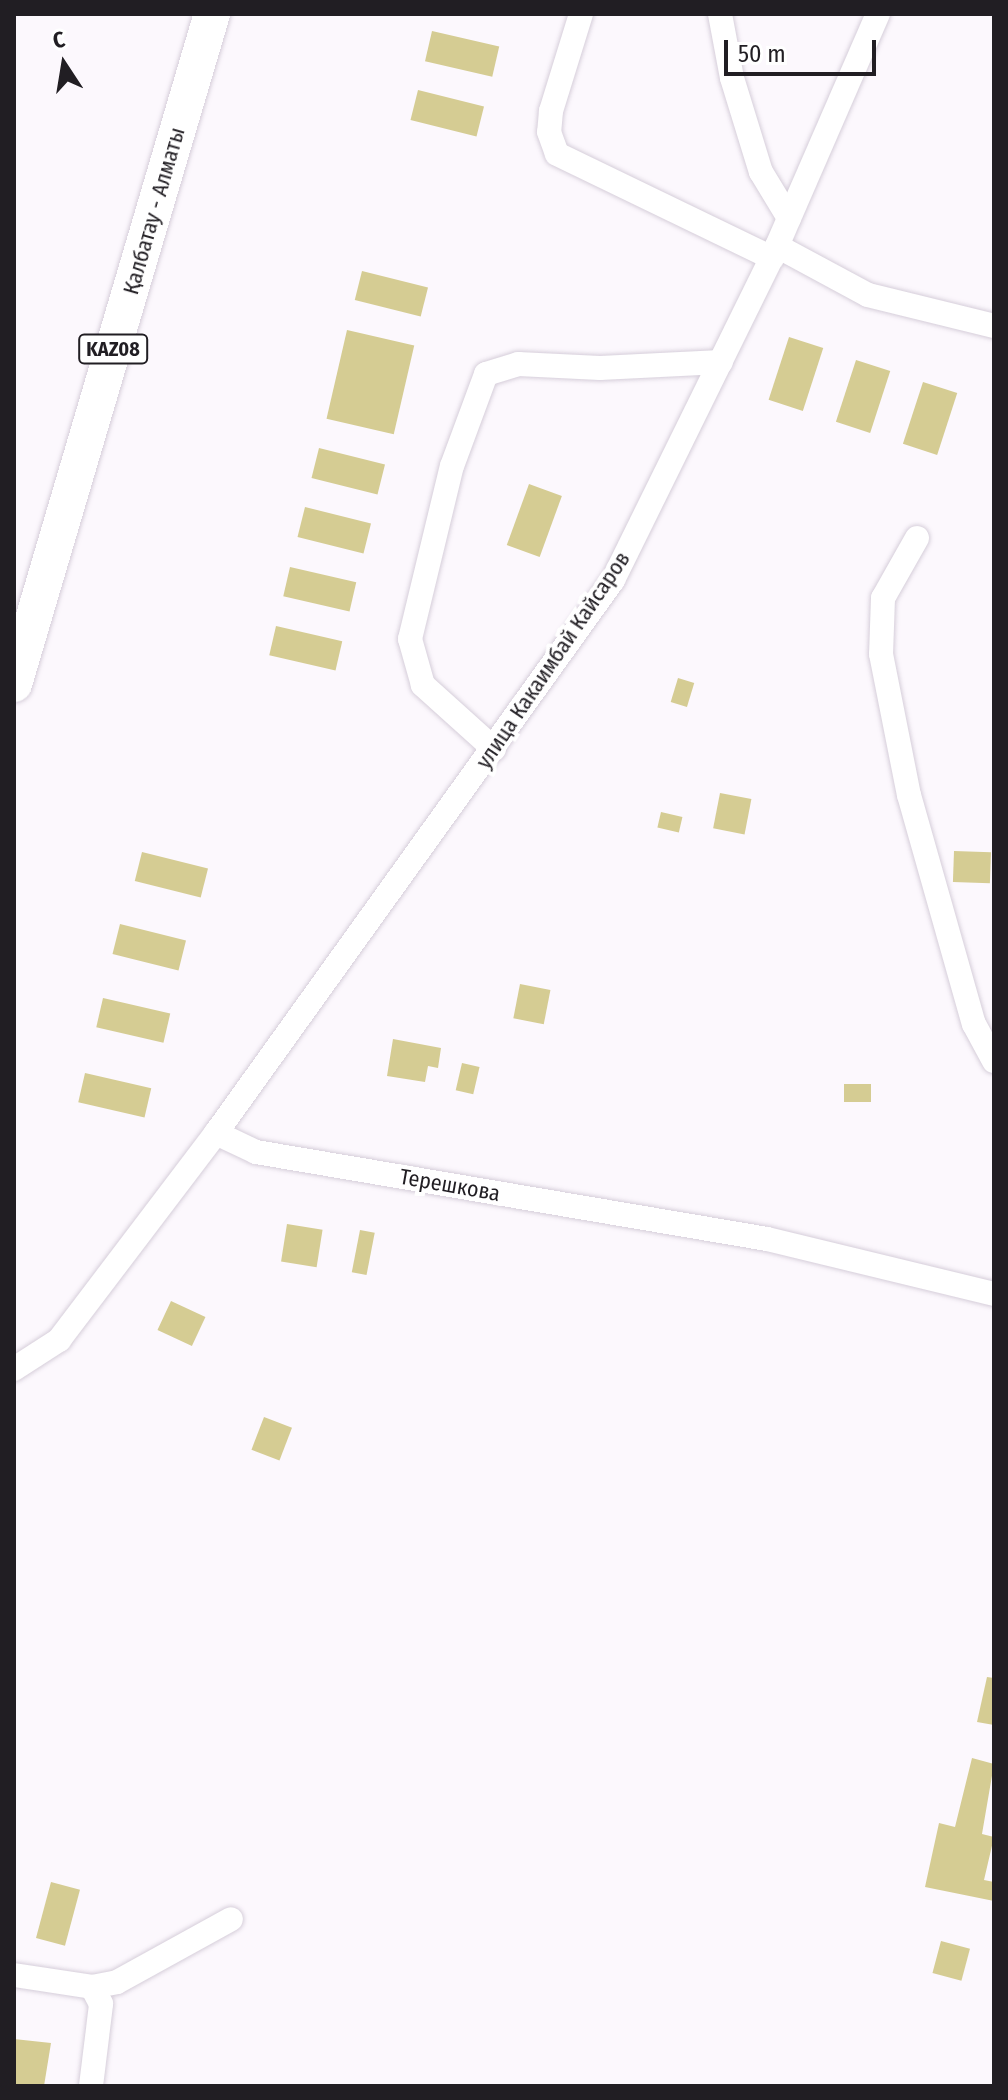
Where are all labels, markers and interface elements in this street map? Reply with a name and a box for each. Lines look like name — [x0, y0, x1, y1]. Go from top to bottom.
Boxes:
north arrow — [24, 24, 104, 104]
scale bar — [728, 24, 880, 74]
text: С — [50, 26, 67, 54]
text: 50 m — [738, 40, 786, 68]
street label: Қалбатау - Алматы — [118, 124, 190, 298]
road number: KAZ08 — [77, 333, 149, 365]
street label: улица Какаимбай Кайсаров — [470, 546, 636, 774]
street label: Терешкова — [398, 1163, 502, 1207]

